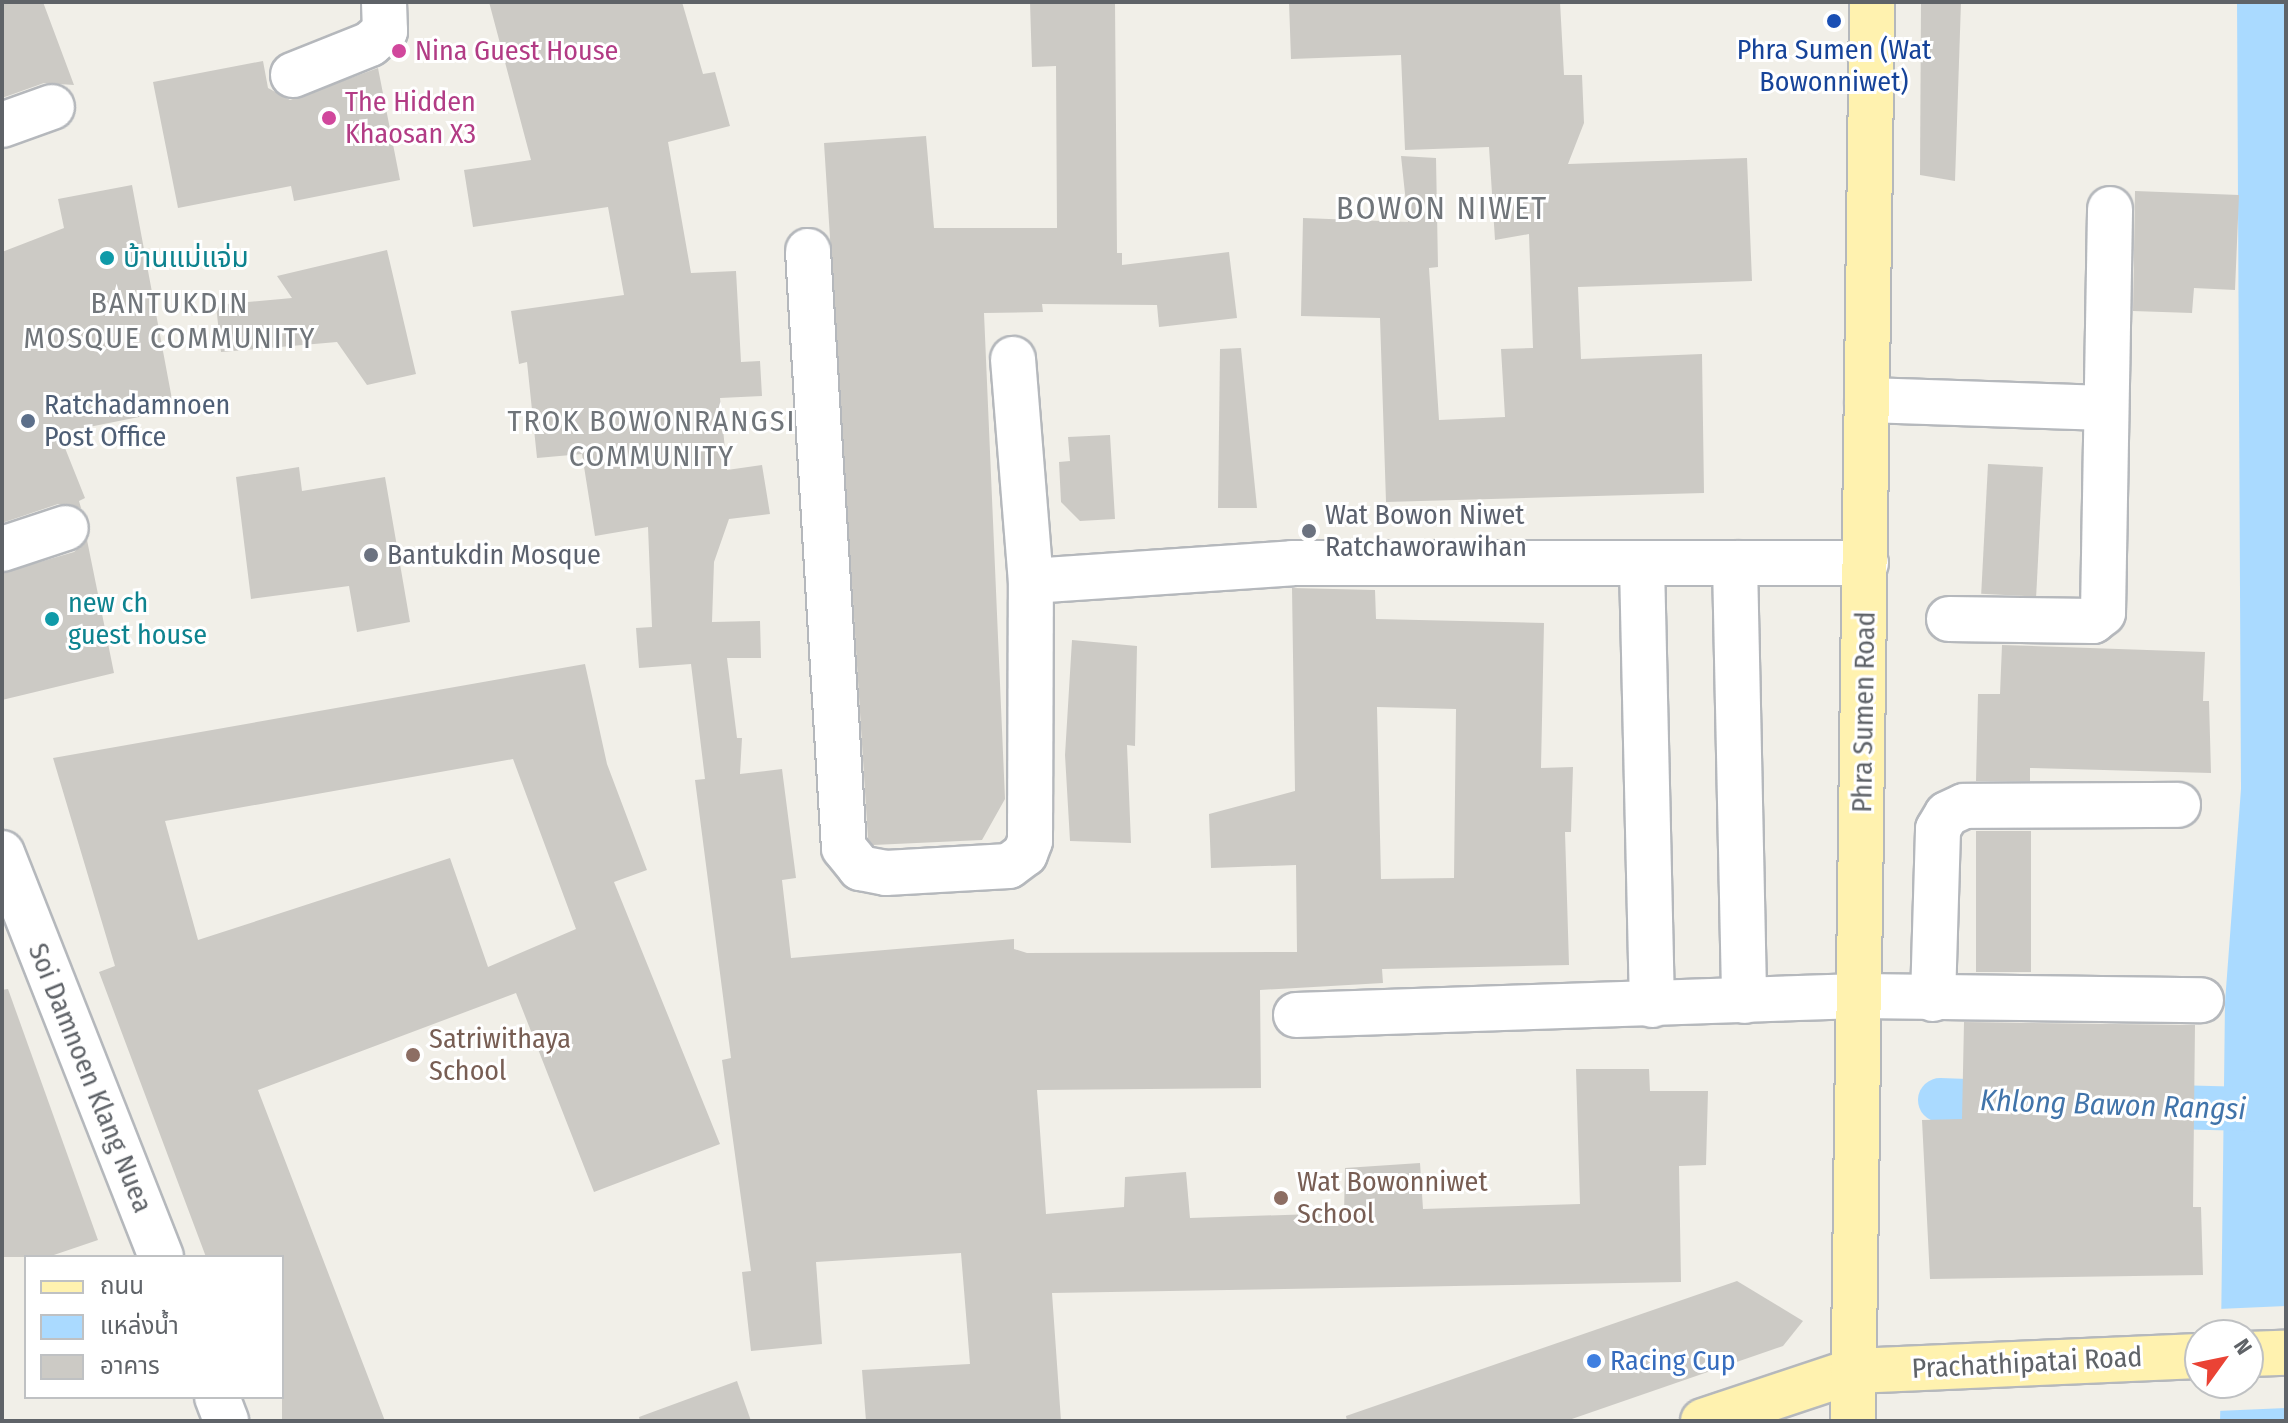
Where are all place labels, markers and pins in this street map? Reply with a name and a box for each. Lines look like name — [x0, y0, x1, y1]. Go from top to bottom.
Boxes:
marker: Phra Sumen (Wat Bowonniwet) — [1825, 12, 1843, 30]
place label: Phra Sumen (Wat Bowonniwet) — [1737, 33, 1931, 99]
place label: Nina Guest House — [415, 34, 618, 68]
marker: Nina Guest House — [390, 42, 408, 60]
place label: The Hidden Khaosan X3 — [345, 85, 476, 151]
marker: The Hidden Khaosan X3 — [320, 109, 338, 127]
place label: บ้านแม่แจ่ม — [123, 241, 249, 275]
marker: บ้านแม่แจ่ม — [98, 249, 116, 267]
place label: Ratchadamnoen Post Office — [44, 388, 230, 454]
marker: Ratchadamnoen Post Office — [19, 412, 37, 430]
place label: Wat Bowon Niwet Ratchaworawihan — [1325, 498, 1527, 564]
marker: Wat Bowon Niwet Ratchaworawihan — [1300, 522, 1318, 540]
place label: Bantukdin Mosque — [387, 538, 601, 572]
marker: Bantukdin Mosque — [362, 546, 380, 564]
place label: new ch guest house — [68, 586, 207, 652]
marker: new ch guest house — [43, 610, 61, 628]
place label: Satriwithaya School — [429, 1022, 571, 1088]
marker: Satriwithaya School — [404, 1046, 422, 1064]
place label: Wat Bowonniwet School — [1297, 1165, 1488, 1231]
marker: Wat Bowonniwet School — [1272, 1189, 1290, 1207]
place label: Racing Cup — [1610, 1344, 1736, 1378]
marker: Racing Cup — [1585, 1352, 1603, 1370]

